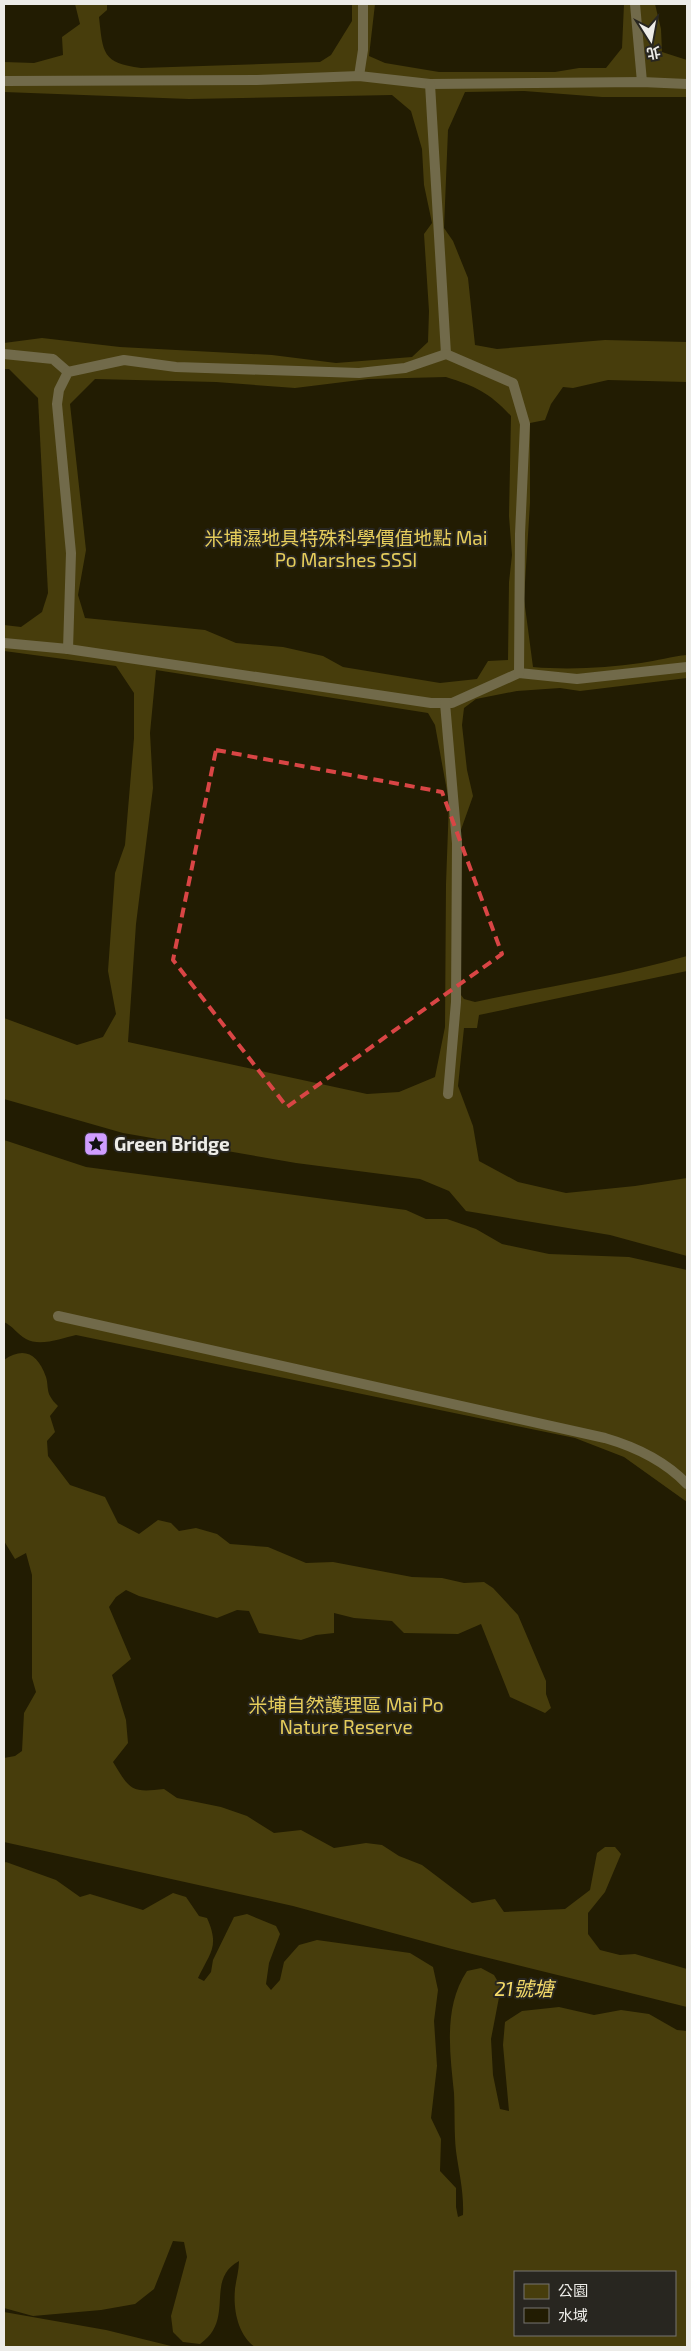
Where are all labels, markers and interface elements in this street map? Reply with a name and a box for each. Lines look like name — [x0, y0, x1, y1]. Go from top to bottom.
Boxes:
north arrow — [626, 15, 676, 65]
text: 北 — [645, 44, 662, 63]
park label: 米埔濕地具特殊科學價值地點 Mai Po Marshes SSSI — [204, 526, 488, 571]
place icon: Green Bridge — [83, 1131, 109, 1157]
place label: Green Bridge — [114, 1132, 230, 1155]
park label: 米埔自然護理區 Mai Po Nature Reserve — [248, 1693, 444, 1738]
water label: 21號塘 — [494, 1976, 557, 2000]
legend — [514, 2271, 676, 2336]
text: 公園 — [558, 2281, 588, 2299]
text: 水域 — [558, 2306, 588, 2324]

